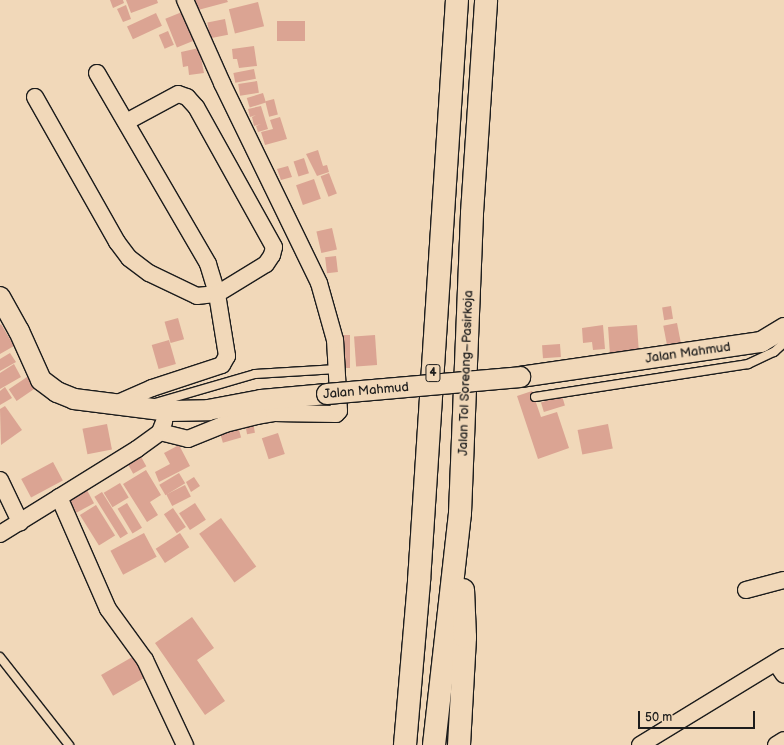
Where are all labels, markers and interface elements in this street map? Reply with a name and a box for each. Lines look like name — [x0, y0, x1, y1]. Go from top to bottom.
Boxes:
street label: Jalan Tol Soreang–Pasirkoja — [455, 290, 477, 456]
street label: Jalan Mahmud — [644, 339, 732, 367]
road number: 4 — [425, 363, 441, 383]
street label: Jalan Mahmud — [322, 379, 410, 403]
scale bar — [640, 703, 757, 729]
text: 50 m — [645, 710, 672, 725]

